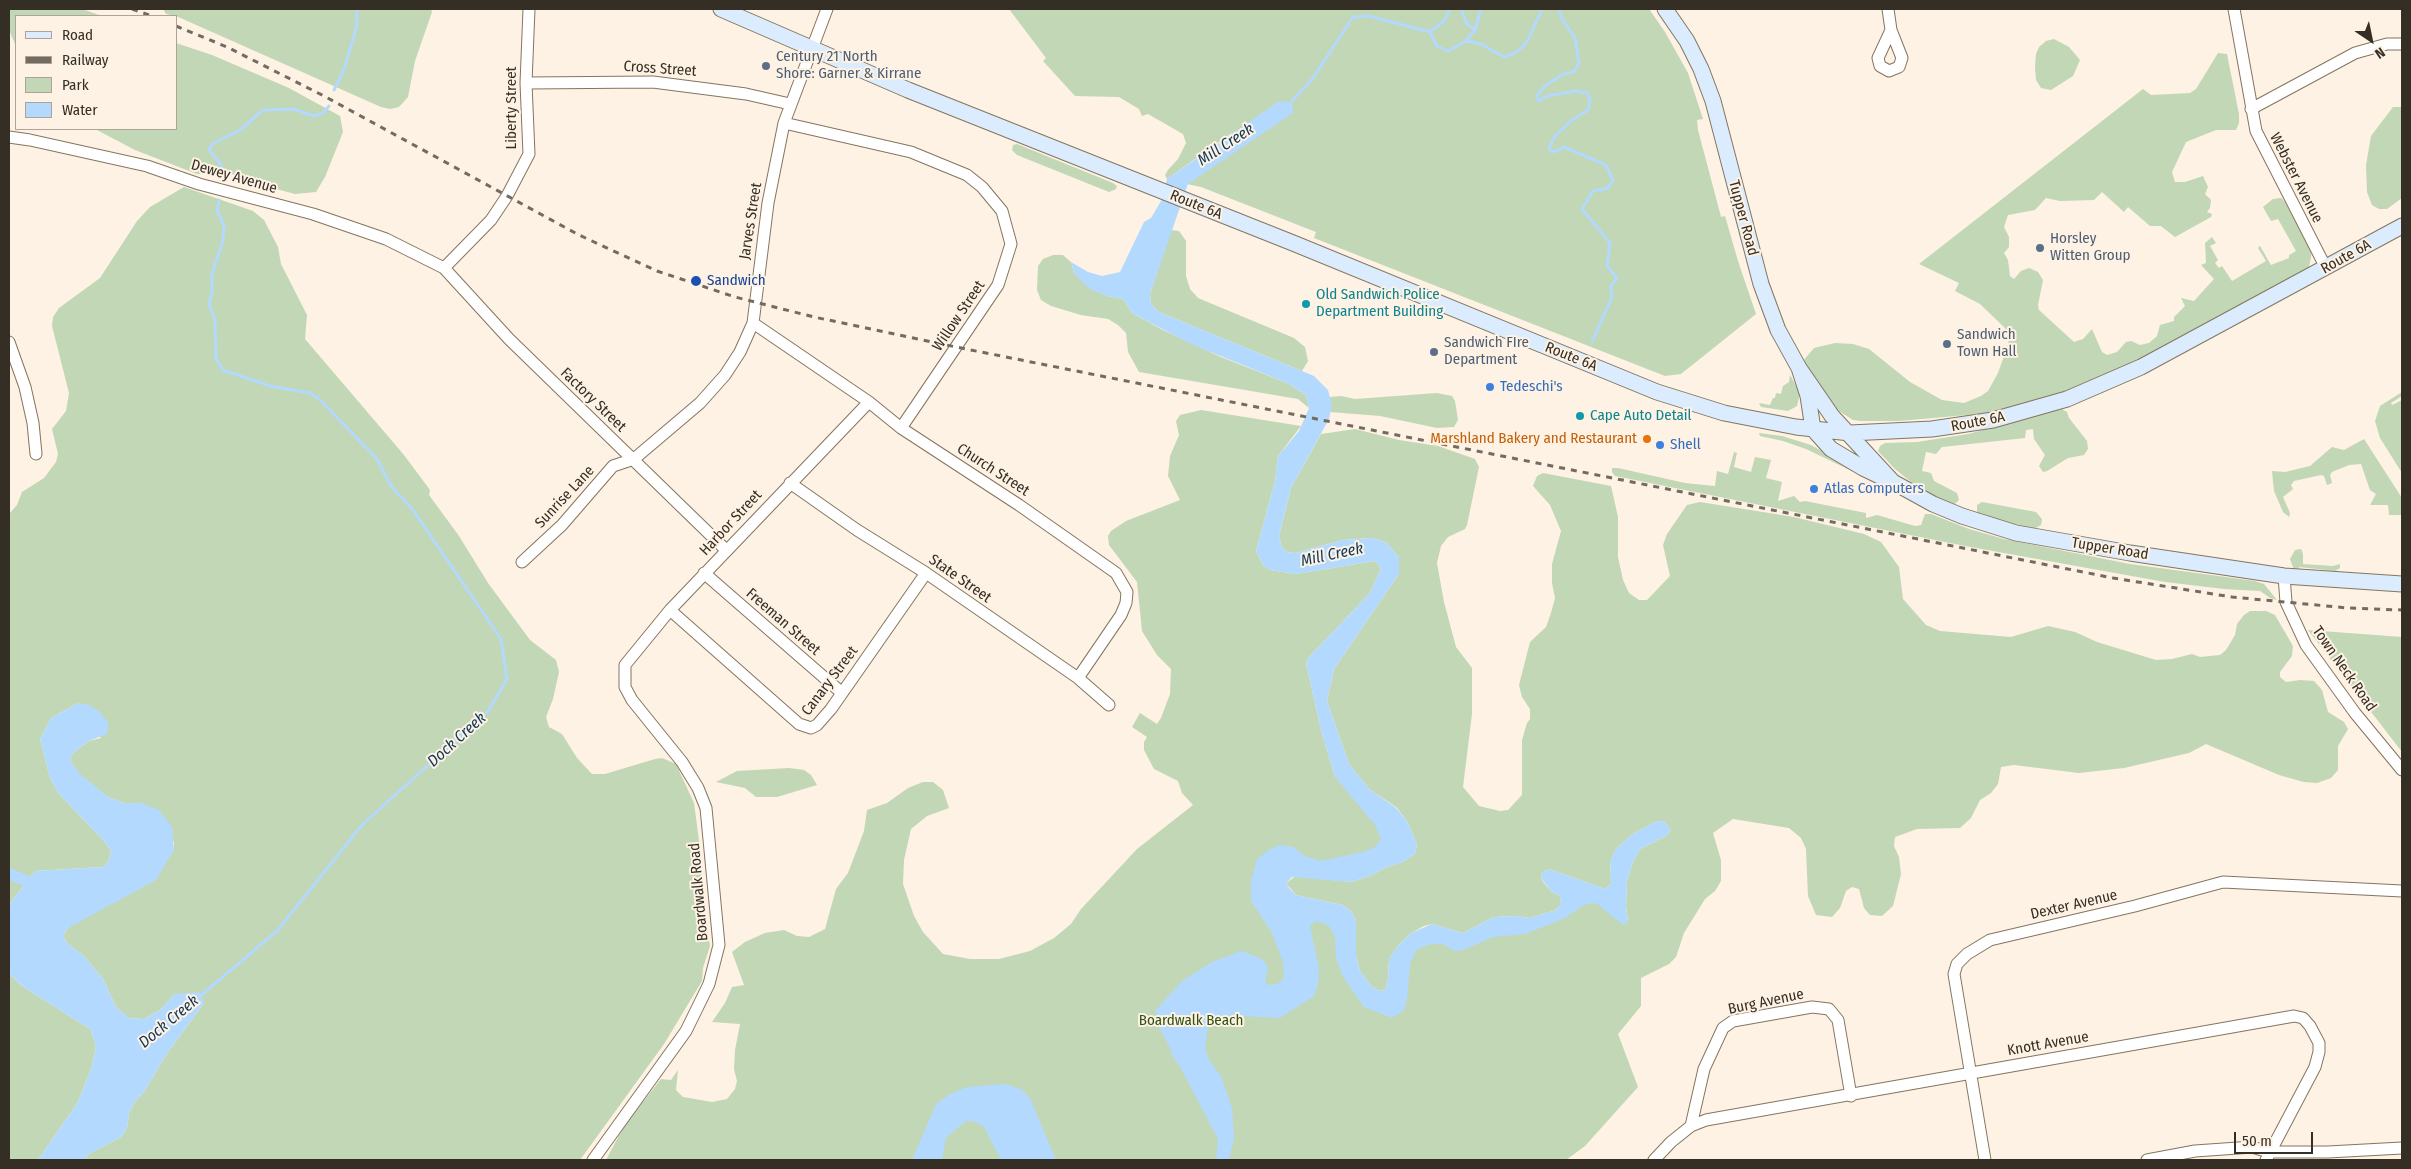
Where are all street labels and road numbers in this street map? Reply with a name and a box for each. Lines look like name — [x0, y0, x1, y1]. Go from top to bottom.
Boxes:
street label: Cross Street — [623, 57, 697, 81]
street label: Liberty Street — [503, 66, 521, 150]
street label: Webster Avenue — [2266, 130, 2326, 226]
street label: Dewey Avenue — [189, 156, 279, 198]
street label: Tupper Road — [1724, 178, 1762, 258]
street label: Jarves Street — [736, 181, 766, 261]
street label: Route 6A — [1167, 186, 1225, 224]
street label: Route 6A — [2318, 236, 2374, 278]
street label: Willow Street — [929, 277, 989, 355]
street label: Route 6A — [1542, 338, 1600, 376]
street label: Factory Street — [556, 364, 630, 436]
street label: Route 6A — [1949, 408, 2007, 436]
street label: Church Street — [953, 440, 1033, 500]
street label: Sunrise Lane — [532, 462, 598, 532]
street label: Harbor Street — [696, 486, 766, 560]
street label: Tupper Road — [2070, 534, 2150, 564]
street label: State Street — [925, 551, 995, 607]
street label: Freeman Street — [742, 585, 824, 659]
street label: Town Neck Road — [2308, 623, 2380, 715]
street label: Canary Street — [798, 643, 862, 719]
street label: Boardwalk Road — [686, 842, 712, 942]
street label: Dexter Avenue — [2029, 886, 2119, 924]
street label: Burg Avenue — [1727, 985, 1805, 1019]
street label: Knott Avenue — [2006, 1028, 2090, 1060]

